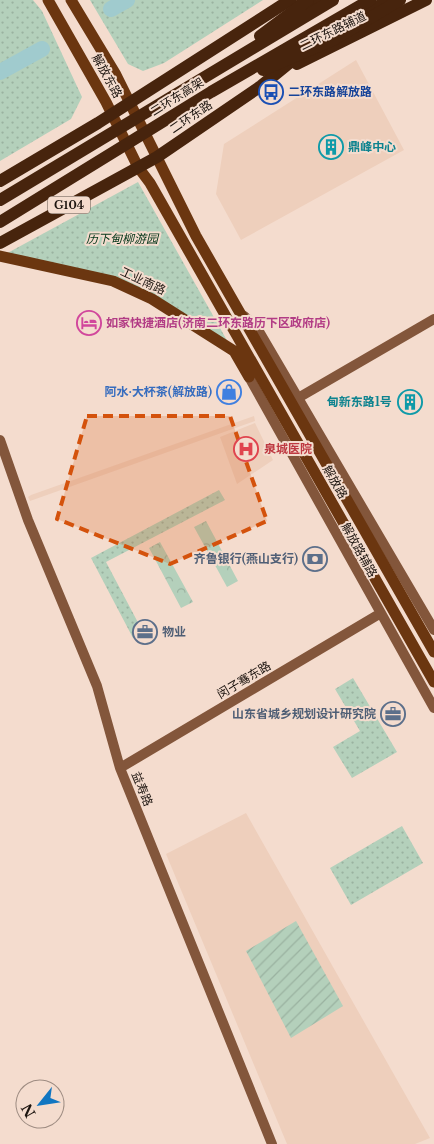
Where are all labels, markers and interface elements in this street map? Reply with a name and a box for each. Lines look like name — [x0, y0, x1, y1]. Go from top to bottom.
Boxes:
street label: 二环东路辅道 — [297, 8, 368, 53]
street label: 解放东路 — [89, 51, 126, 100]
street label: 二环东高架 — [147, 74, 206, 119]
bus stop icon: 二环东路解放路 — [258, 79, 284, 105]
place label: 二环东路解放路 — [288, 84, 372, 99]
street label: 二环东路 — [167, 97, 215, 136]
building icon: 鼎峰中心 — [318, 134, 344, 160]
place label: 鼎峰中心 — [348, 139, 396, 154]
road number: G104 — [48, 196, 90, 214]
park label: 历下甸柳游园 — [86, 231, 160, 246]
street label: 工业南路 — [118, 264, 168, 297]
hotel icon: 如家快捷酒店(济南二环东路历下区政府店) — [76, 310, 102, 336]
place label: 如家快捷酒店(济南二环东路历下区政府店) — [106, 315, 330, 330]
shop icon: 阿水·大杯茶(解放路) — [216, 379, 242, 405]
place label: 阿水·大杯茶(解放路) — [104, 384, 212, 399]
building icon: 甸新东路1号 — [397, 389, 423, 415]
place label: 甸新东路1号 — [327, 394, 392, 409]
hospital icon: 泉城医院 — [233, 436, 259, 462]
place label: 泉城医院 — [264, 441, 312, 456]
street label: 解放路 — [320, 462, 351, 501]
street label: 解放路辅路 — [338, 520, 381, 580]
bank icon: 齐鲁银行(燕山支行) — [302, 546, 328, 572]
place label: 齐鲁银行(燕山支行) — [194, 551, 298, 566]
office icon: 物业 — [132, 619, 158, 645]
place label: 物业 — [162, 624, 186, 639]
street label: 闵子骞东路 — [214, 658, 273, 701]
office icon: 山东省城乡规划设计研究院 — [380, 701, 406, 727]
place label: 山东省城乡规划设计研究院 — [232, 706, 376, 721]
street label: 益寿路 — [129, 769, 156, 808]
north arrow — [15, 1079, 65, 1129]
text: N — [18, 1100, 40, 1121]

